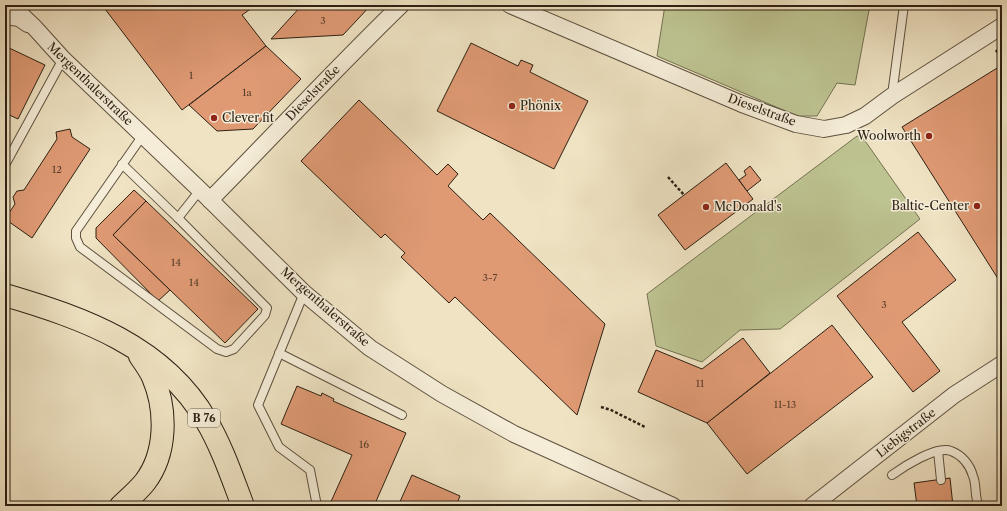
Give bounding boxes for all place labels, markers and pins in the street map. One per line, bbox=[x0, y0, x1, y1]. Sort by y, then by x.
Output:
place label: Phönix bbox=[520, 98, 561, 113]
marker: Phönix bbox=[507, 101, 517, 111]
place label: Clever fit bbox=[222, 110, 275, 125]
marker: Clever fit bbox=[209, 113, 219, 123]
place label: Woolworth bbox=[856, 128, 921, 143]
marker: Woolworth bbox=[924, 131, 934, 141]
place label: Baltic-Center bbox=[892, 198, 969, 213]
place label: McDonald's bbox=[714, 199, 782, 214]
marker: Baltic-Center bbox=[972, 201, 982, 211]
marker: McDonald's bbox=[701, 202, 711, 212]

